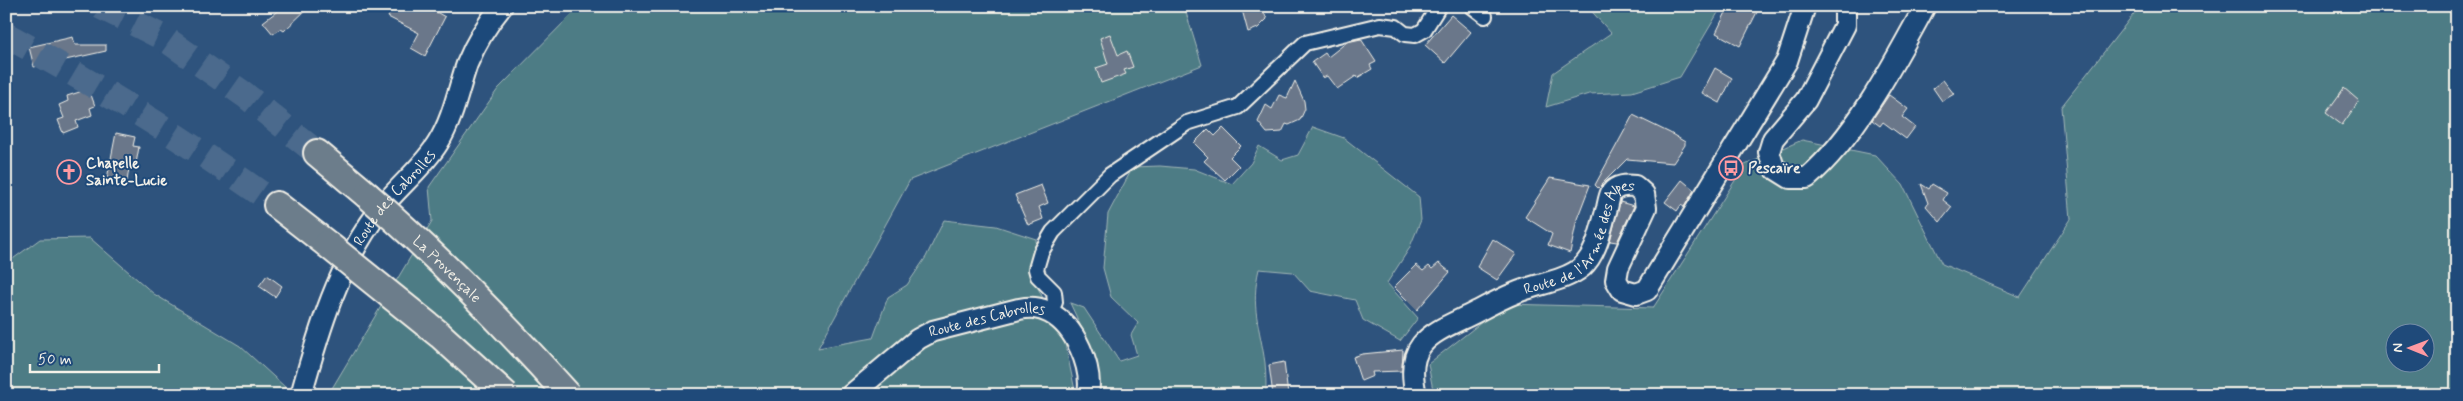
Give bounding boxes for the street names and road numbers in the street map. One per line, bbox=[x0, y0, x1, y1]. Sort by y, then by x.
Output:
street label: Route des Cabrolles bbox=[349, 146, 441, 250]
street label: Route de l'Armée des Alpes bbox=[1521, 176, 1636, 300]
street label: La Provençale bbox=[408, 231, 485, 308]
street label: Route des Cabrolles bbox=[927, 299, 1048, 343]

